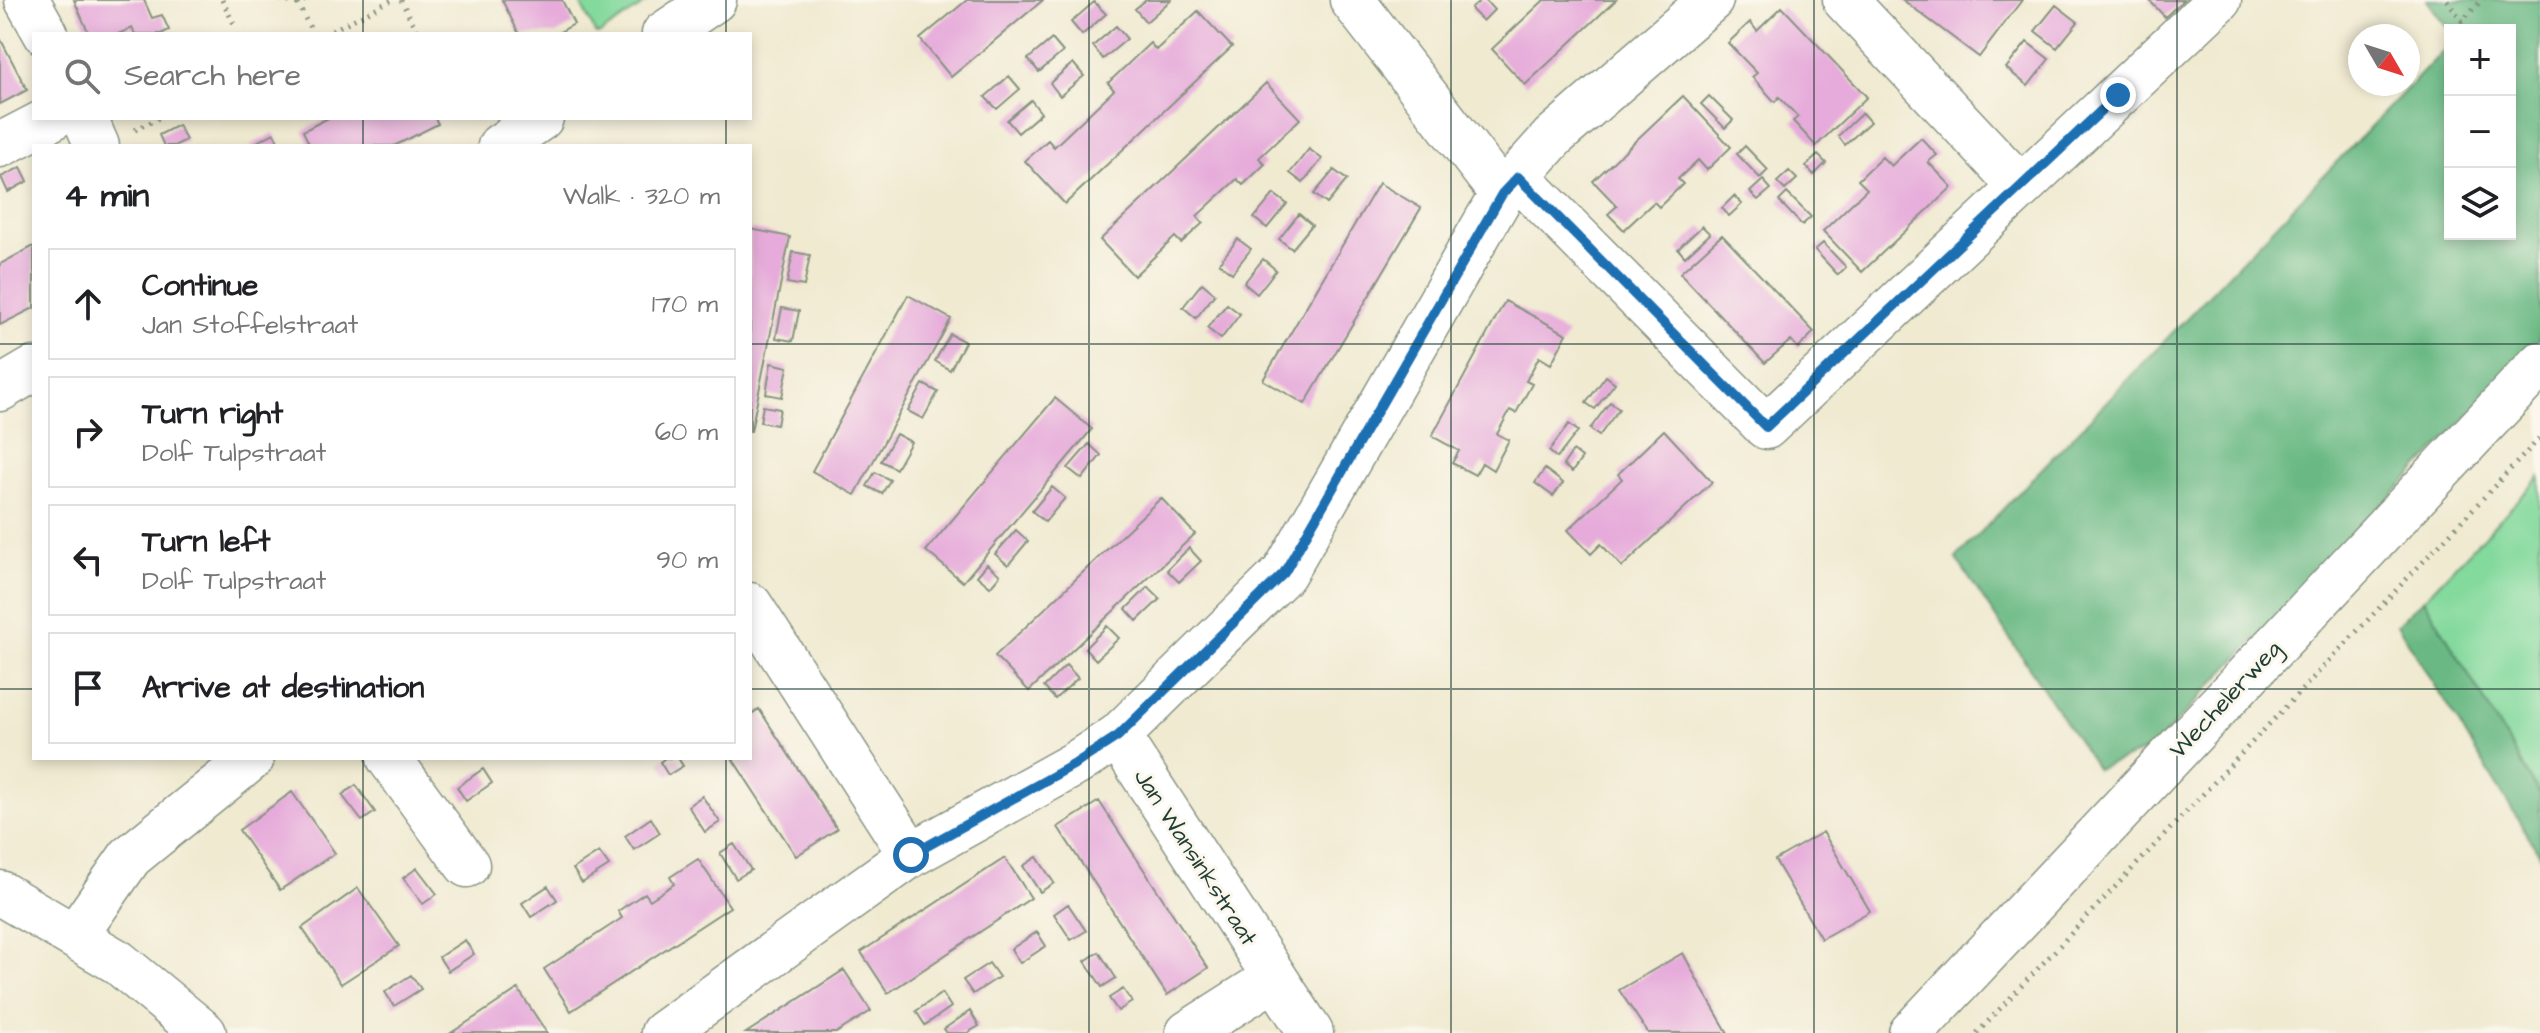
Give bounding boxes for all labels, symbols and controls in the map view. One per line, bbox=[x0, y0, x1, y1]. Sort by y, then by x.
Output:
north arrow bbox=[2348, 24, 2420, 96]
map controls bbox=[2444, 24, 2516, 240]
button: + bbox=[2444, 24, 2516, 96]
search box bbox=[32, 32, 752, 120]
icon: search bbox=[60, 54, 104, 98]
text: Search here bbox=[124, 55, 301, 97]
route end bbox=[2100, 77, 2136, 113]
button: − bbox=[2444, 96, 2516, 168]
button: layers bbox=[2444, 168, 2516, 240]
text: 4 min bbox=[64, 172, 149, 220]
text: Walk · 320 m bbox=[563, 178, 720, 214]
text: Continue bbox=[142, 265, 258, 307]
icon: ahead bbox=[66, 282, 110, 326]
text: 170 m bbox=[652, 286, 718, 322]
text: Jan Stoffelstraat bbox=[142, 307, 358, 343]
text: Turn right bbox=[142, 393, 283, 435]
icon: right bbox=[66, 410, 110, 454]
text: 60 m bbox=[655, 414, 718, 450]
text: Dolf Tulpstraat bbox=[142, 435, 326, 471]
text: Turn left bbox=[142, 521, 270, 563]
icon: left bbox=[66, 538, 110, 582]
text: 90 m bbox=[656, 542, 718, 578]
text: Dolf Tulpstraat bbox=[142, 563, 326, 599]
street label: Wechelerweg bbox=[2162, 633, 2290, 767]
icon: arrive bbox=[66, 666, 110, 710]
text: Arrive at destination bbox=[142, 667, 424, 709]
street label: Jan Wansinkstraat bbox=[1125, 762, 1265, 953]
route start bbox=[893, 837, 929, 873]

